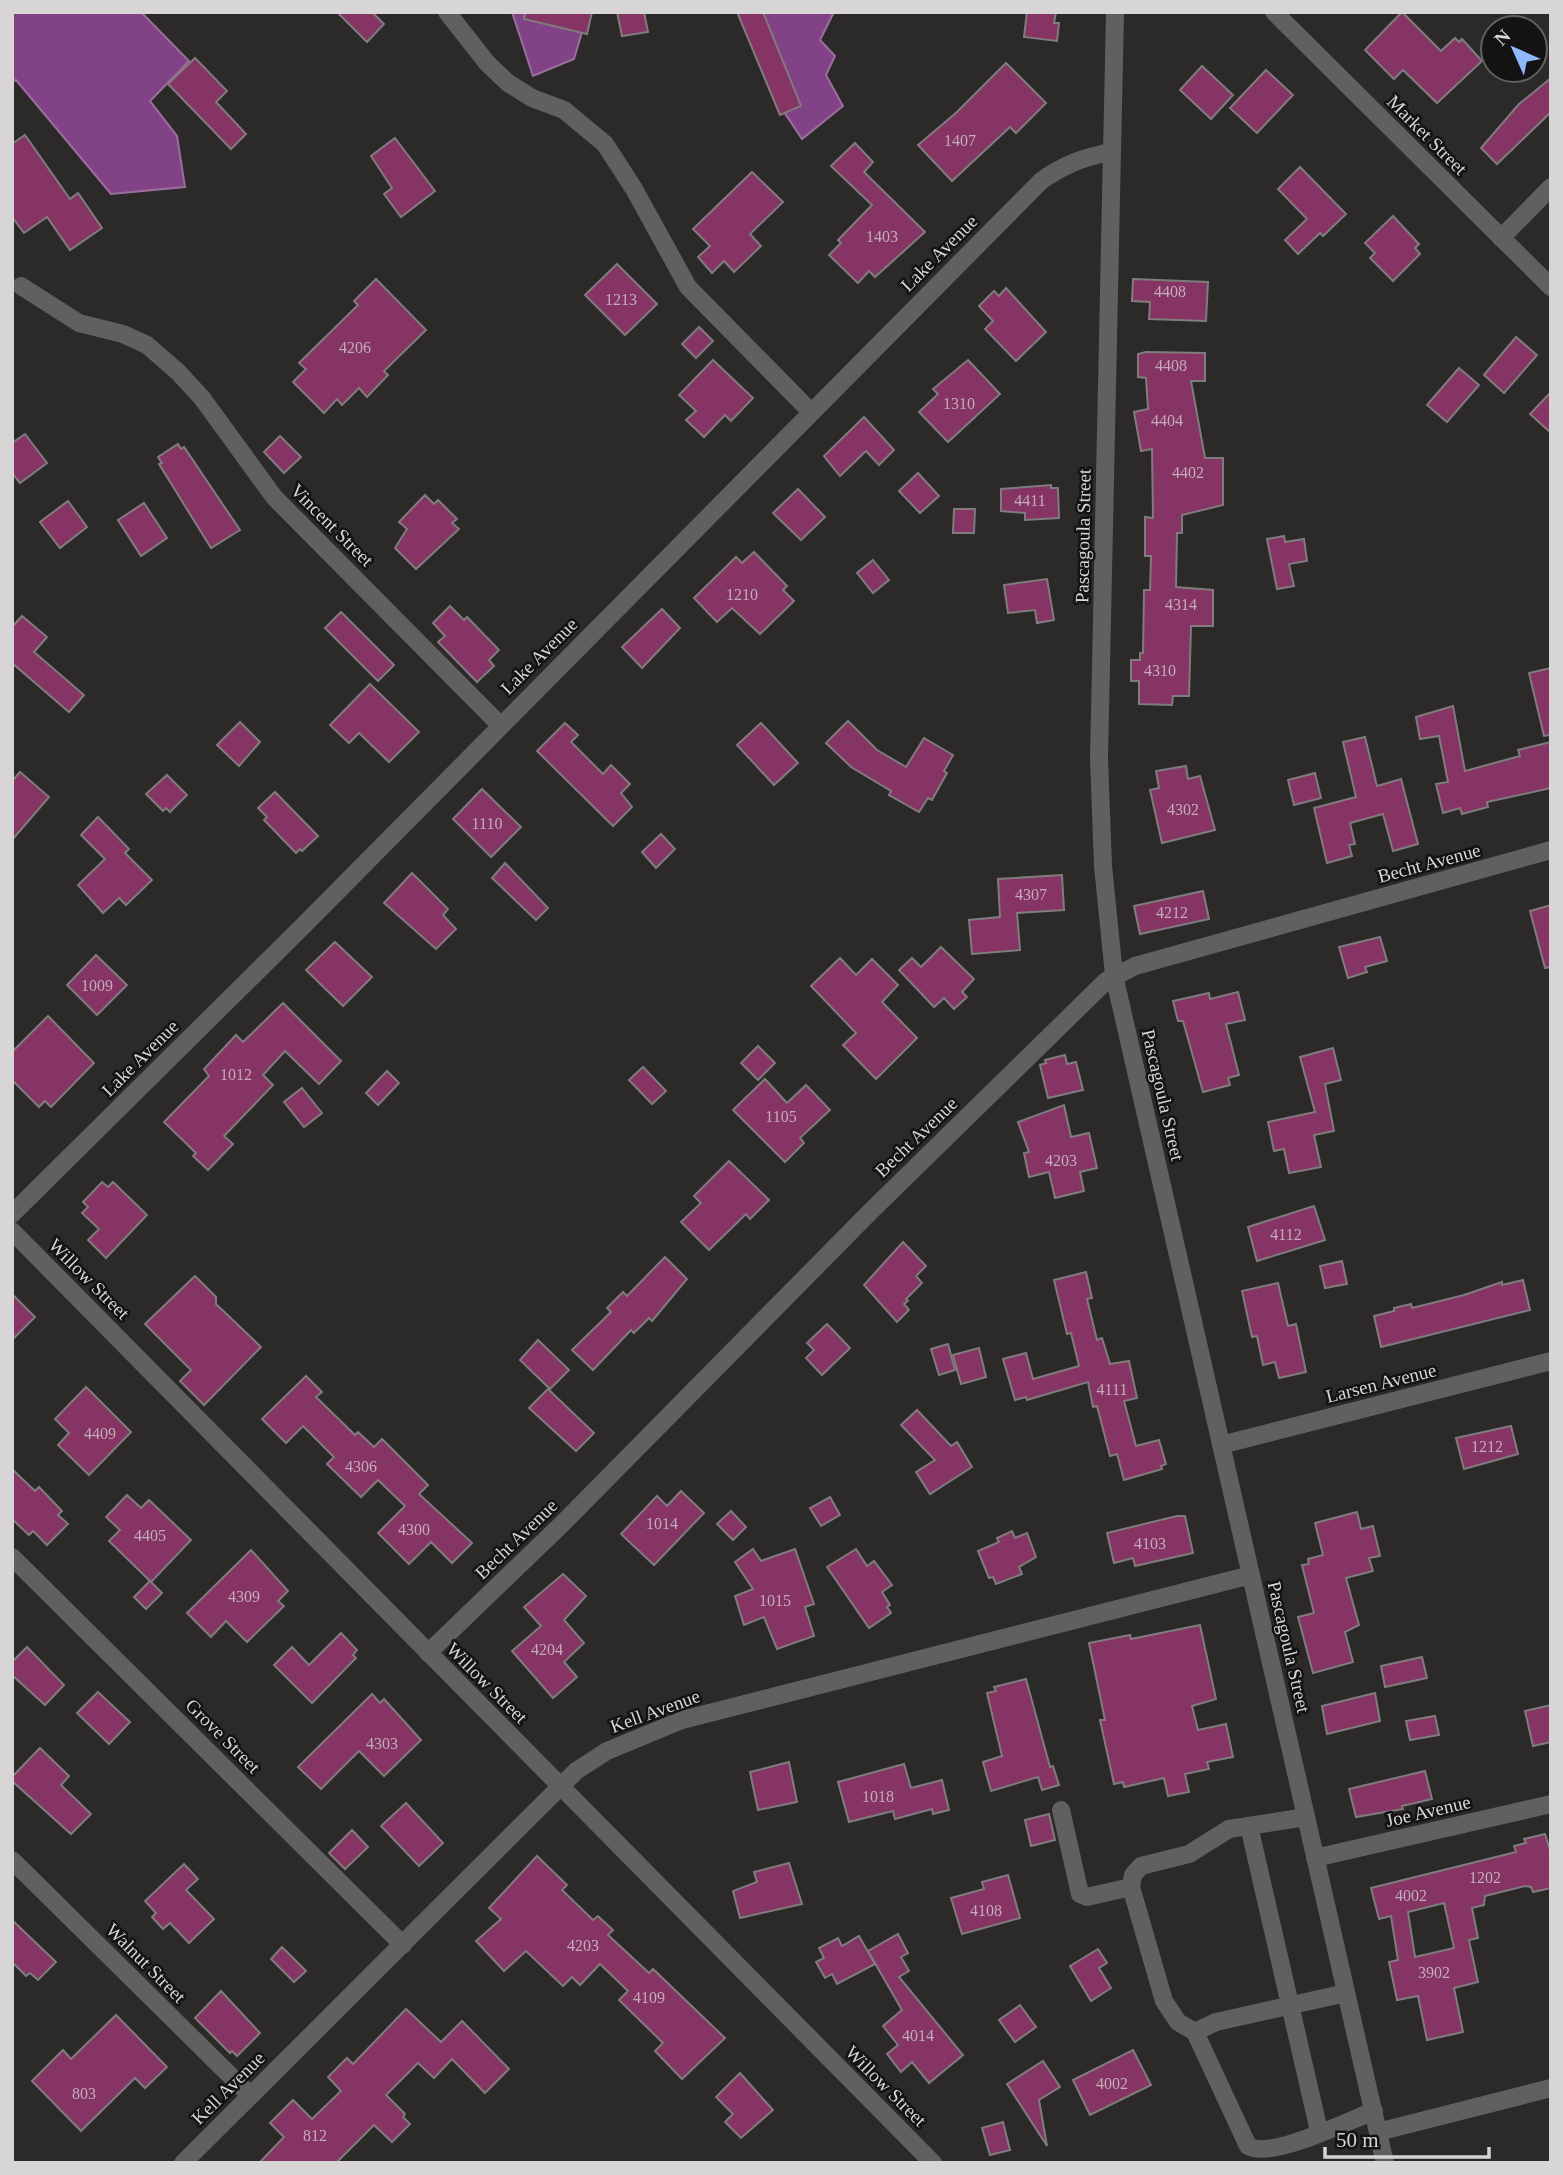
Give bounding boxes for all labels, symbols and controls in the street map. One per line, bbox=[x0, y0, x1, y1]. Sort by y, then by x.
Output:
north arrow bbox=[1479, 14, 1549, 84]
text: N bbox=[1490, 25, 1515, 50]
street label: Market Street bbox=[1383, 91, 1472, 180]
house number: 1407 bbox=[944, 132, 976, 149]
street label: Lake Avenue bbox=[896, 210, 982, 296]
house number: 1403 bbox=[866, 228, 898, 245]
house number: 4408 bbox=[1154, 283, 1186, 300]
house number: 1213 bbox=[605, 291, 637, 308]
house number: 4206 bbox=[339, 339, 371, 356]
house number: 4408 bbox=[1155, 357, 1187, 374]
house number: 1310 bbox=[943, 395, 975, 412]
house number: 4404 bbox=[1151, 412, 1183, 429]
house number: 4402 bbox=[1172, 464, 1204, 481]
street label: Pascagoula Street bbox=[1071, 468, 1095, 603]
street label: Vincent Street bbox=[286, 479, 378, 571]
house number: 4411 bbox=[1014, 492, 1046, 509]
house number: 1210 bbox=[726, 586, 758, 603]
house number: 4314 bbox=[1165, 596, 1197, 613]
street label: Lake Avenue bbox=[496, 613, 582, 699]
house number: 4310 bbox=[1144, 662, 1176, 679]
house number: 4302 bbox=[1167, 801, 1199, 818]
house number: 1110 bbox=[472, 815, 502, 832]
street label: Becht Avenue bbox=[1375, 839, 1483, 887]
house number: 4307 bbox=[1015, 886, 1047, 903]
house number: 4212 bbox=[1156, 904, 1188, 921]
house number: 1009 bbox=[81, 977, 113, 994]
street label: Lake Avenue bbox=[97, 1015, 183, 1101]
street label: Pascagoula Street bbox=[1138, 1027, 1189, 1164]
house number: 1012 bbox=[220, 1066, 252, 1083]
street label: Becht Avenue bbox=[871, 1093, 961, 1181]
house number: 1105 bbox=[765, 1108, 797, 1125]
house number: 4203 bbox=[1045, 1152, 1077, 1169]
house number: 4112 bbox=[1270, 1226, 1302, 1243]
street label: Willow Street bbox=[44, 1234, 134, 1324]
street label: Larsen Avenue bbox=[1324, 1359, 1438, 1407]
house number: 4111 bbox=[1097, 1381, 1127, 1398]
house number: 4409 bbox=[84, 1425, 116, 1442]
house number: 1212 bbox=[1471, 1438, 1503, 1455]
house number: 4306 bbox=[345, 1458, 377, 1475]
street label: Becht Avenue bbox=[471, 1495, 561, 1583]
house number: 1014 bbox=[646, 1515, 678, 1532]
house number: 4300 bbox=[398, 1521, 430, 1538]
house number: 4405 bbox=[134, 1527, 166, 1544]
house number: 4103 bbox=[1134, 1535, 1166, 1552]
street label: Pascagoula Street bbox=[1264, 1579, 1315, 1716]
house number: 4309 bbox=[228, 1588, 260, 1605]
house number: 1015 bbox=[759, 1592, 791, 1609]
street label: Willow Street bbox=[442, 1638, 532, 1728]
house number: 4204 bbox=[531, 1641, 563, 1658]
street label: Kell Avenue bbox=[607, 1685, 703, 1737]
street label: Grove Street bbox=[181, 1694, 265, 1778]
house number: 4303 bbox=[366, 1735, 398, 1752]
house number: 1018 bbox=[862, 1788, 894, 1805]
street label: Joe Avenue bbox=[1383, 1791, 1473, 1831]
house number: 1202 bbox=[1469, 1869, 1501, 1886]
house number: 4002 bbox=[1395, 1887, 1427, 1904]
house number: 4108 bbox=[970, 1902, 1002, 1919]
street label: Walnut Street bbox=[102, 1919, 191, 2008]
house number: 4203 bbox=[567, 1937, 599, 1954]
house number: 3902 bbox=[1418, 1964, 1450, 1981]
house number: 4109 bbox=[633, 1989, 665, 2006]
house number: 4014 bbox=[902, 2027, 934, 2044]
street label: Willow Street bbox=[841, 2041, 931, 2131]
street label: Kell Avenue bbox=[187, 2047, 269, 2129]
house number: 4002 bbox=[1096, 2075, 1128, 2092]
house number: 803 bbox=[72, 2085, 96, 2102]
scale bar bbox=[1325, 2116, 1490, 2160]
house number: 812 bbox=[303, 2127, 327, 2144]
text: 50 m bbox=[1336, 2128, 1379, 2152]

